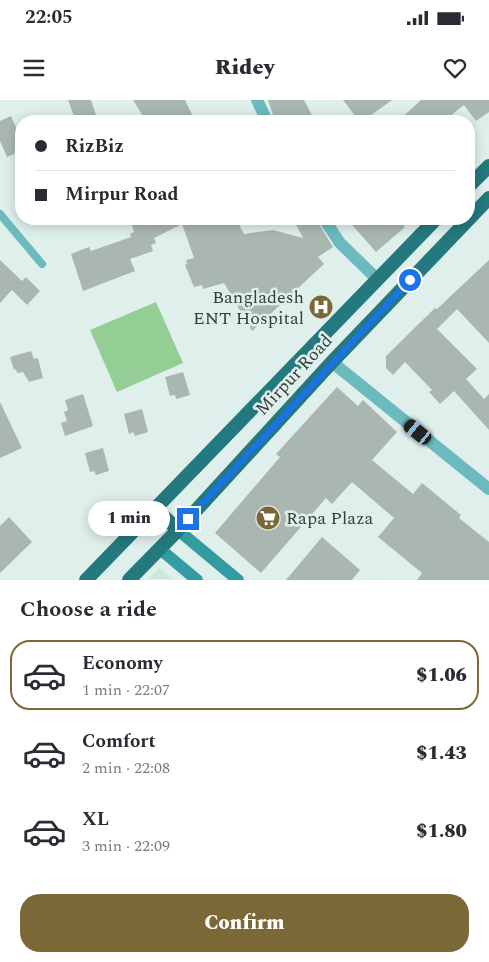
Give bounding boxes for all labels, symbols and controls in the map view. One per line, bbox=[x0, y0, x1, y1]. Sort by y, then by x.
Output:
text: 22:05 bbox=[25, 3, 73, 32]
text: Ridey bbox=[215, 51, 274, 84]
icon: menu bbox=[20, 54, 48, 82]
icon: heart bbox=[441, 54, 469, 82]
text: RizBiz bbox=[65, 132, 124, 161]
text: Mirpur Road bbox=[65, 180, 179, 209]
route start bbox=[399, 269, 421, 291]
place label: Bangladesh ENT Hospital bbox=[193, 284, 304, 332]
hospital icon: Bangladesh ENT Hospital bbox=[308, 294, 334, 320]
street label: Mirpur Road bbox=[249, 328, 339, 422]
car bbox=[401, 417, 434, 447]
callout: 1 min bbox=[88, 502, 170, 536]
supermarket icon: Rapa Plaza bbox=[255, 505, 281, 531]
place label: Rapa Plaza bbox=[286, 505, 374, 532]
text: 1 min bbox=[107, 506, 151, 530]
route end bbox=[177, 508, 199, 530]
text: Choose a ride bbox=[20, 593, 157, 626]
text: Economy bbox=[82, 649, 163, 678]
icon: car bbox=[22, 653, 67, 698]
text: $1.06 bbox=[416, 661, 467, 690]
text: 1 min · 22:07 bbox=[82, 678, 170, 702]
text: Comfort bbox=[82, 727, 156, 756]
icon: car bbox=[22, 731, 67, 776]
text: $1.43 bbox=[416, 739, 467, 768]
text: 2 min · 22:08 bbox=[82, 756, 170, 780]
text: XL bbox=[82, 805, 109, 834]
icon: car bbox=[22, 809, 67, 854]
text: $1.80 bbox=[416, 817, 467, 846]
text: 3 min · 22:09 bbox=[82, 834, 170, 858]
button: Confirm bbox=[20, 894, 469, 952]

